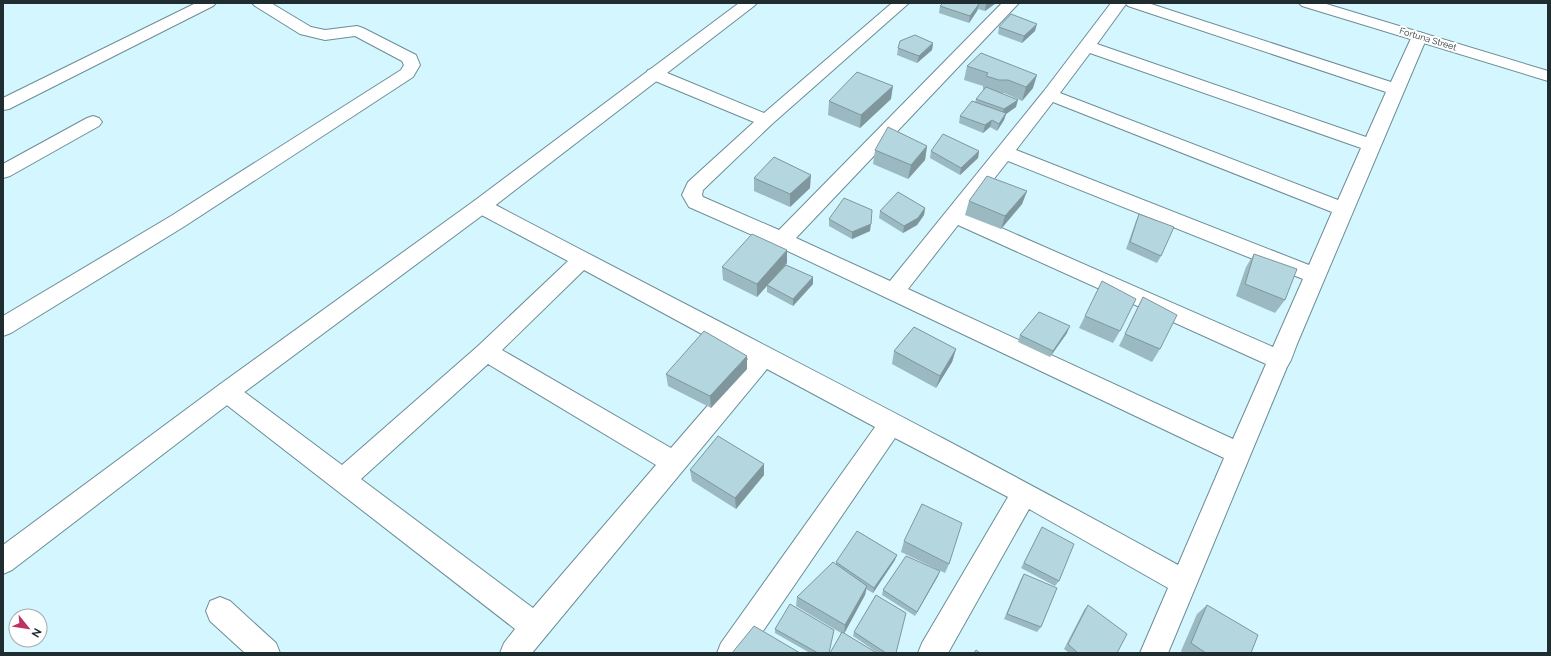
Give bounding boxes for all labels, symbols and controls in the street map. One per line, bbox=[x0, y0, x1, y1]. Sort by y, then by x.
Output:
street label: Fortuna Street bbox=[1398, 26, 1458, 52]
north arrow bbox=[8, 608, 48, 648]
text: N bbox=[28, 626, 44, 640]

